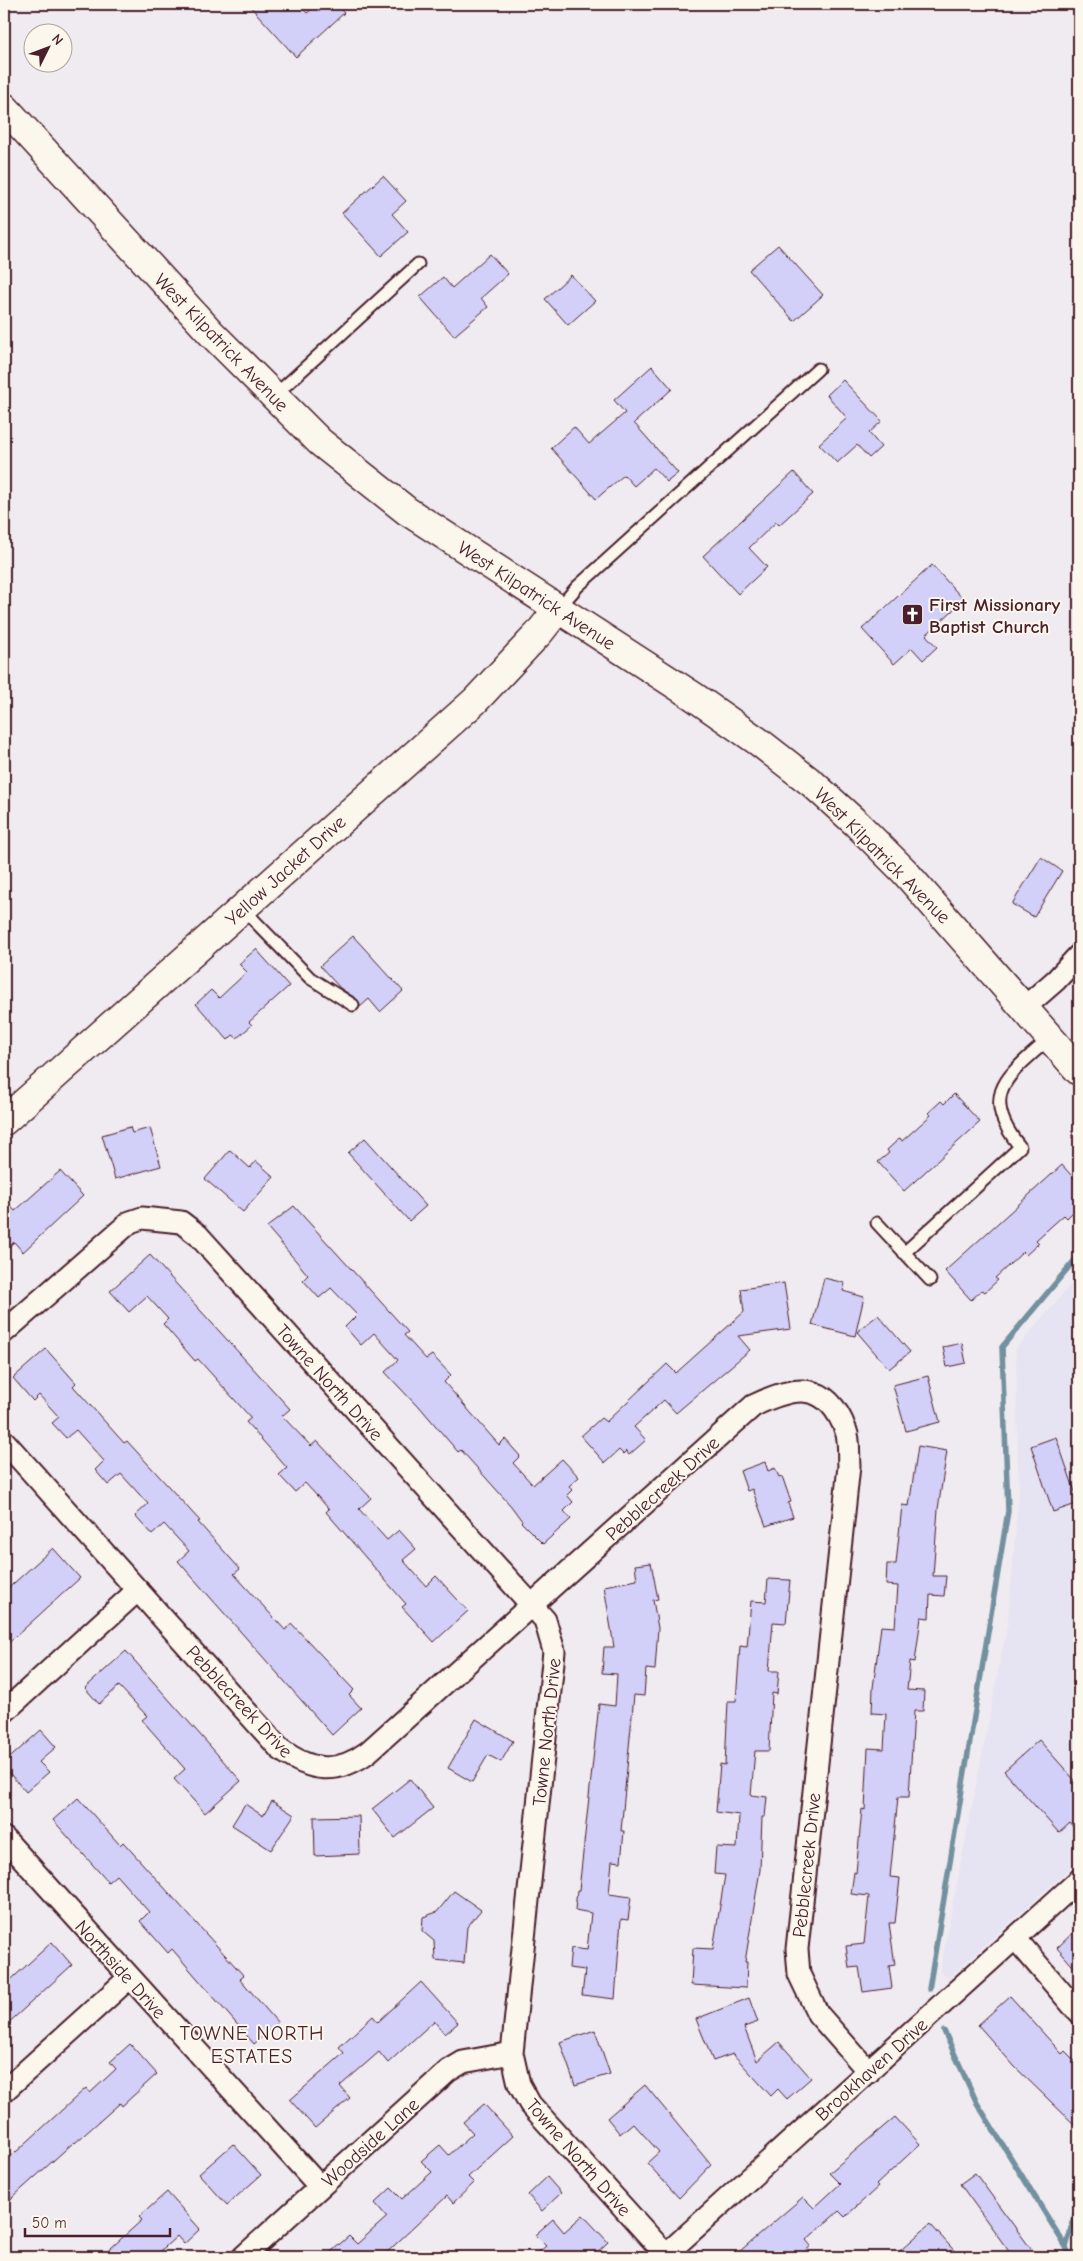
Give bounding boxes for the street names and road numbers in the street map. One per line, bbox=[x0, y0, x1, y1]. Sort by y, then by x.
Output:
street label: West Kilpatrick Avenue bbox=[150, 269, 293, 416]
street label: West Kilpatrick Avenue bbox=[454, 537, 619, 655]
street label: West Kilpatrick Avenue bbox=[810, 783, 955, 928]
street label: Yellow Jacket Drive bbox=[221, 811, 350, 931]
street label: Towne North Drive bbox=[271, 1320, 387, 1445]
street label: Pebblecreek Drive bbox=[601, 1432, 724, 1545]
street label: Pebblecreek Drive bbox=[182, 1641, 297, 1762]
street label: Towne North Drive bbox=[528, 1657, 566, 1807]
street label: Pebblecreek Drive bbox=[788, 1792, 826, 1938]
street label: Northside Drive bbox=[70, 1916, 170, 2023]
street label: Brookhaven Drive bbox=[811, 2014, 932, 2126]
street label: Woodside Lane bbox=[318, 2093, 424, 2192]
street label: Towne North Drive bbox=[521, 2094, 635, 2221]

